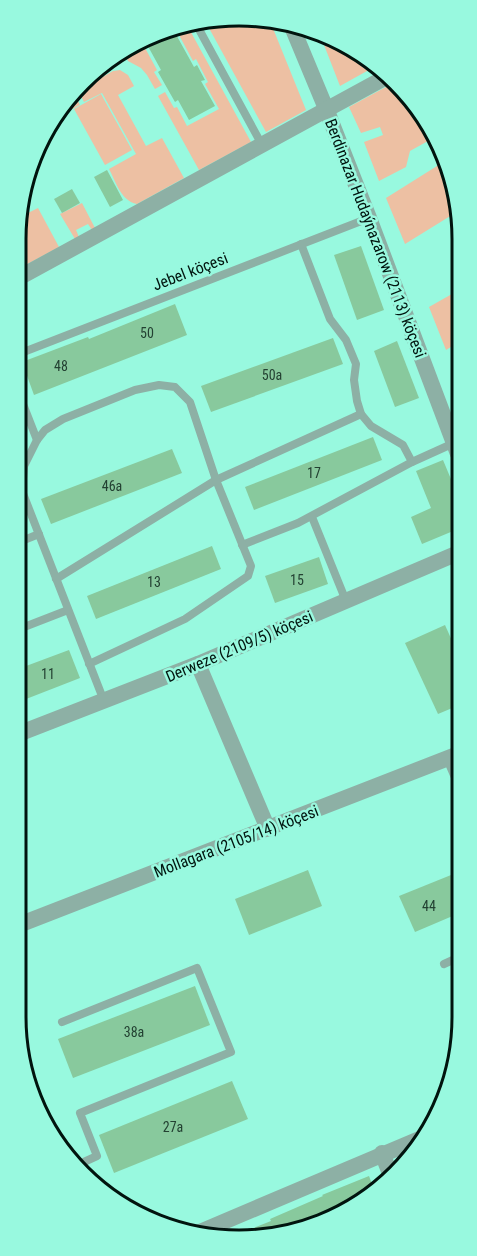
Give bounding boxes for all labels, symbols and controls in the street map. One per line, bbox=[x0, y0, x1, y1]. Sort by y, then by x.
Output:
street label: Berdinazar Hudaýnazarow (2113) köçesi bbox=[321, 116, 430, 360]
street label: Jebel köçesi bbox=[150, 248, 230, 295]
house number: 50 bbox=[140, 325, 154, 341]
house number: 48 bbox=[54, 358, 68, 374]
house number: 50a bbox=[262, 367, 282, 383]
house number: 17 bbox=[307, 465, 321, 481]
house number: 46a bbox=[102, 478, 122, 494]
house number: 15 bbox=[290, 572, 304, 588]
house number: 13 bbox=[147, 574, 161, 590]
street label: Derweze (2109/5) köçesi bbox=[163, 607, 316, 686]
house number: 11 bbox=[41, 666, 55, 682]
street label: Mollagara (2105/14) köçesi bbox=[151, 801, 321, 882]
house number: 44 bbox=[422, 898, 436, 914]
house number: 38a bbox=[124, 1024, 144, 1040]
house number: 27a bbox=[163, 1119, 183, 1135]

